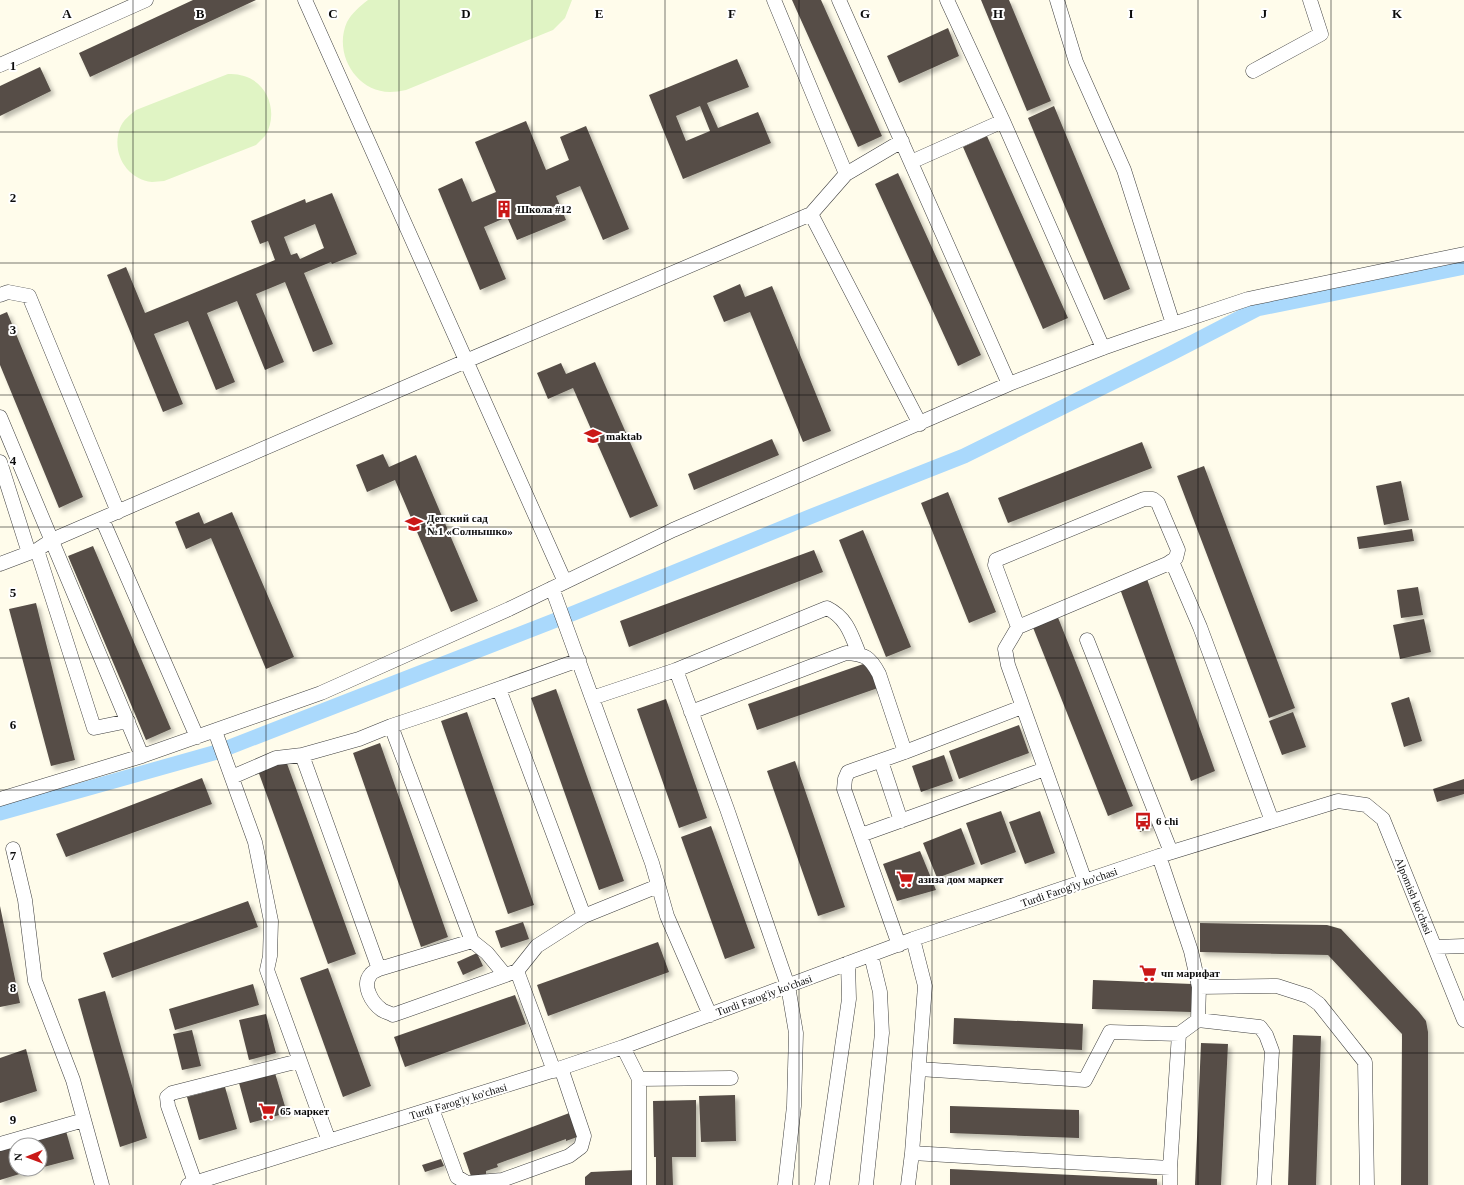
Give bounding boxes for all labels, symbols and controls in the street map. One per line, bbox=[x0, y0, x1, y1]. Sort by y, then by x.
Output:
text: A bbox=[62, 6, 72, 21]
text: B bbox=[196, 6, 205, 21]
text: C bbox=[328, 6, 338, 21]
text: D bbox=[461, 6, 471, 21]
text: E bbox=[595, 6, 603, 21]
text: F bbox=[728, 6, 736, 21]
text: G bbox=[860, 6, 870, 21]
text: H bbox=[993, 6, 1003, 21]
text: I bbox=[1128, 6, 1134, 21]
text: J bbox=[1261, 6, 1268, 21]
text: K bbox=[1392, 6, 1403, 21]
text: 1 bbox=[10, 58, 16, 73]
text: 2 bbox=[10, 190, 16, 205]
building icon: Школа #12 bbox=[494, 199, 514, 219]
place label: Школа #12 bbox=[517, 203, 572, 215]
text: 3 bbox=[10, 322, 17, 337]
school or university icon: maktab bbox=[583, 426, 603, 446]
place label: maktab bbox=[606, 430, 642, 442]
text: 4 bbox=[10, 453, 17, 468]
place label: Детский сад №1 «Солнышко» bbox=[427, 512, 513, 537]
school or university icon: Детский сад №1 «Солнышко» bbox=[404, 514, 424, 534]
text: 5 bbox=[10, 585, 17, 600]
text: 6 bbox=[10, 717, 17, 732]
bus stop icon: 6 chi bbox=[1133, 811, 1153, 831]
place label: 6 chi bbox=[1156, 815, 1178, 827]
text: 7 bbox=[10, 848, 17, 863]
street label: Alpomish ko'chasi bbox=[1393, 856, 1435, 936]
street label: Turdi Farog'iy ko'chasi bbox=[1019, 865, 1119, 909]
supermarket icon: азиза дом маркет bbox=[895, 869, 915, 889]
place label: азиза дом маркет bbox=[918, 873, 1004, 885]
supermarket icon: чп марифат bbox=[1138, 963, 1158, 983]
place label: чп марифат bbox=[1161, 967, 1220, 979]
street label: Turdi Farog'iy ko'chasi bbox=[714, 972, 814, 1018]
text: 8 bbox=[10, 980, 17, 995]
street label: Turdi Farog'iy ko'chasi bbox=[408, 1080, 508, 1122]
supermarket icon: 65 маркет bbox=[257, 1101, 277, 1121]
place label: 65 маркет bbox=[280, 1105, 330, 1117]
text: 9 bbox=[10, 1112, 17, 1127]
north arrow bbox=[8, 1137, 48, 1177]
text: N bbox=[12, 1153, 24, 1161]

